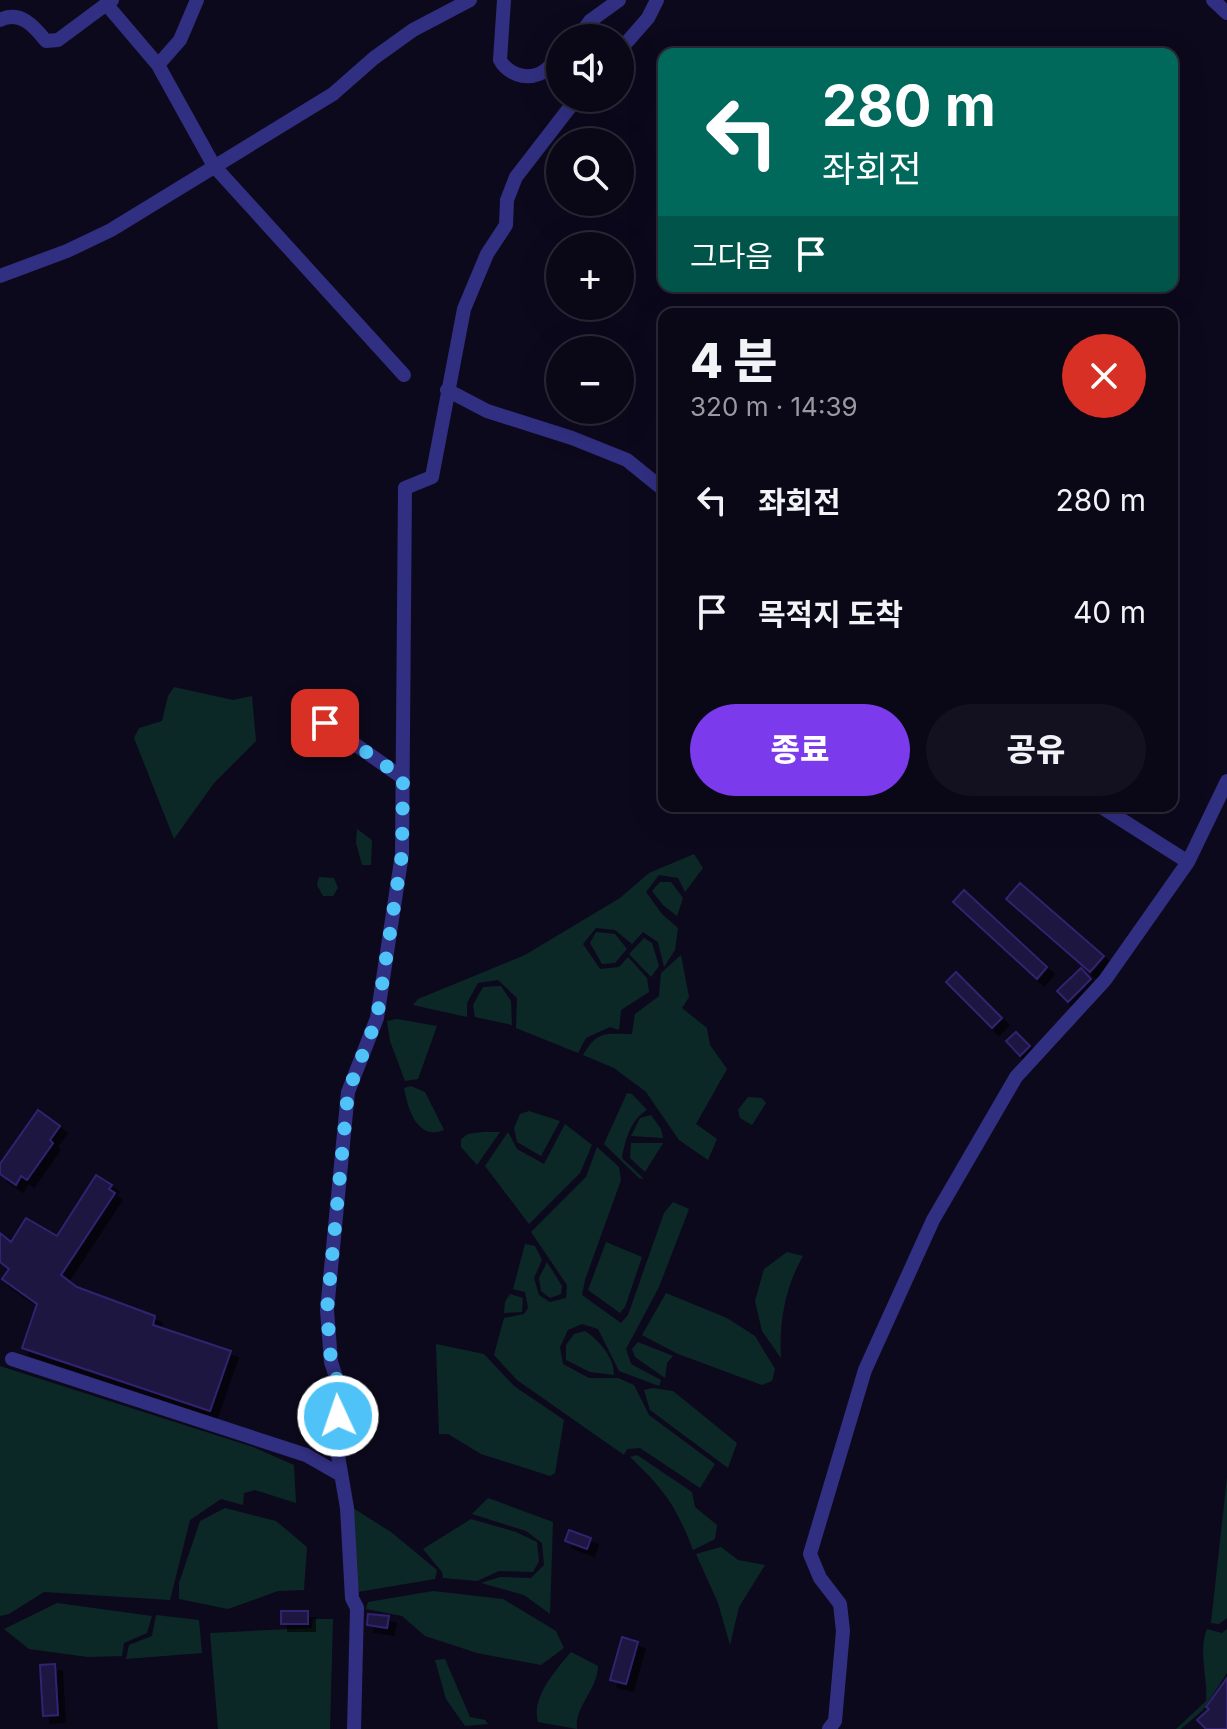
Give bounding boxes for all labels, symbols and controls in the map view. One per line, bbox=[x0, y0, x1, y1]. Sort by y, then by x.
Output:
map controls bbox=[546, 24, 634, 424]
button: sound bbox=[546, 24, 634, 112]
text: 280 m bbox=[822, 72, 996, 140]
icon: left bbox=[690, 80, 794, 184]
button: search bbox=[546, 128, 634, 216]
text: 좌회전 bbox=[822, 147, 921, 191]
button: + bbox=[546, 232, 634, 320]
icon: arrive bbox=[789, 232, 833, 276]
text: 그다음 bbox=[690, 238, 773, 274]
text: 4 분 bbox=[690, 331, 778, 390]
button: close bbox=[1062, 334, 1146, 418]
button: − bbox=[546, 336, 634, 424]
text: 320 m · 14:39 bbox=[690, 391, 858, 422]
icon: left bbox=[690, 478, 734, 522]
text: 280 m bbox=[1056, 482, 1146, 518]
text: 좌회전 bbox=[758, 484, 841, 520]
icon: arrive bbox=[690, 590, 734, 634]
text: 40 m bbox=[1073, 594, 1146, 630]
text: 목적지 도착 bbox=[758, 596, 903, 632]
pin bbox=[291, 689, 359, 757]
icon: arrive bbox=[303, 701, 347, 745]
button: 종료 bbox=[690, 704, 910, 796]
button: 공유 bbox=[926, 704, 1146, 796]
position arrow bbox=[296, 1374, 380, 1458]

